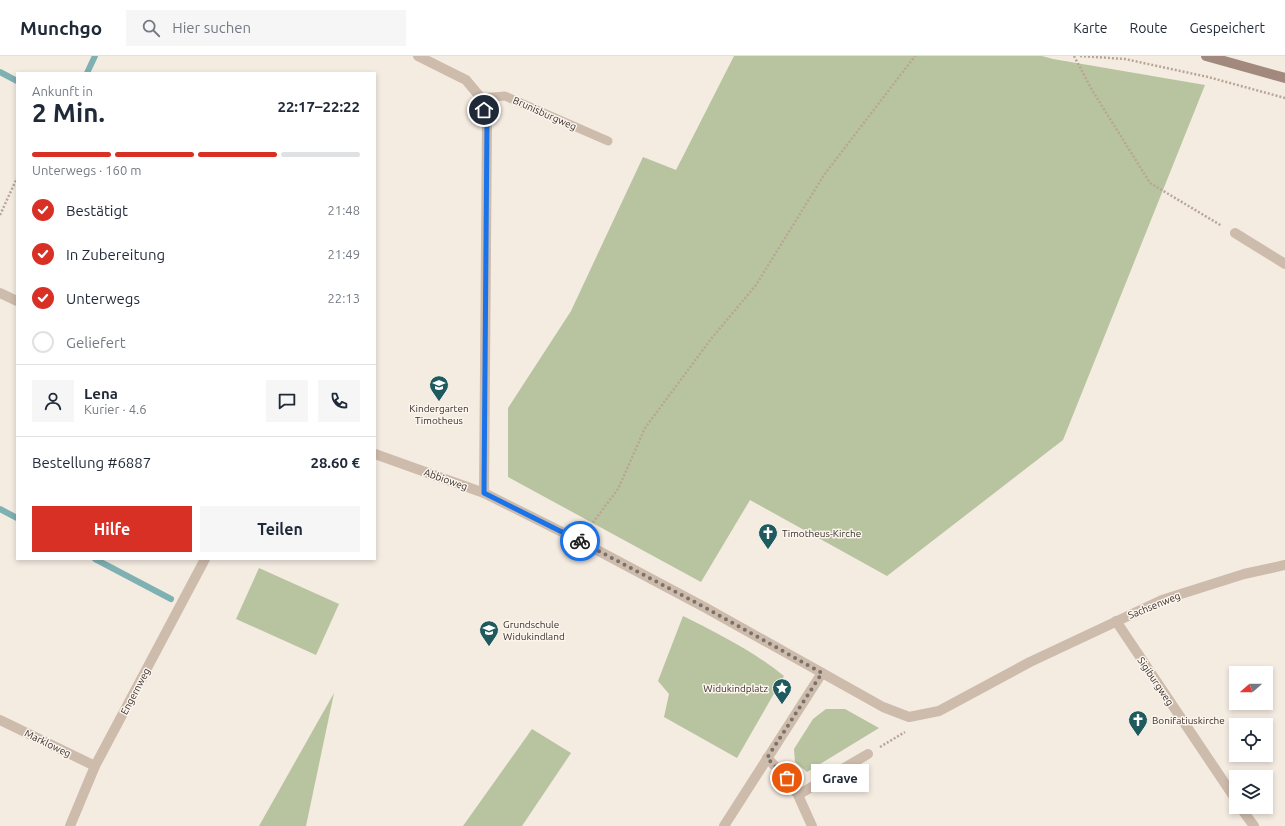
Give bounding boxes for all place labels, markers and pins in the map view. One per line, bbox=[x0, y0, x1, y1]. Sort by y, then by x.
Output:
pin bbox=[467, 93, 501, 127]
school or university icon: Kindergarten Timotheus bbox=[428, 374, 450, 402]
place label: Kindergarten Timotheus bbox=[409, 403, 469, 426]
church icon: Timotheus-Kirche bbox=[757, 522, 779, 550]
place label: Timotheus-Kirche bbox=[782, 528, 861, 539]
school or university icon: Grundschule Widukindland bbox=[478, 619, 500, 647]
place label: Grundschule Widukindland bbox=[503, 619, 565, 642]
place icon: Widukindplatz bbox=[771, 677, 793, 705]
place label: Widukindplatz bbox=[703, 683, 768, 694]
church icon: Bonifatiuskirche bbox=[1127, 709, 1149, 737]
place label: Bonifatiuskirche bbox=[1152, 715, 1225, 726]
pin bbox=[770, 761, 804, 795]
callout: Grave bbox=[811, 764, 869, 792]

